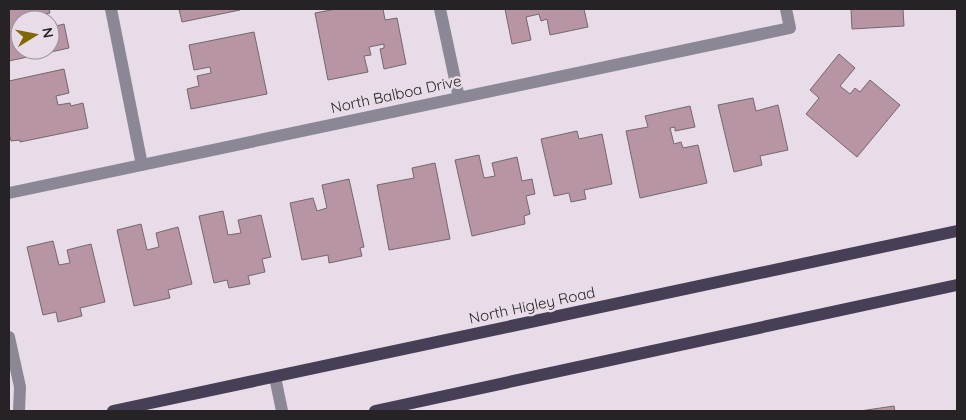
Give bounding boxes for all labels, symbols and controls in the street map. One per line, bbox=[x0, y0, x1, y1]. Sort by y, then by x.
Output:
north arrow bbox=[10, 10, 60, 60]
text: N bbox=[38, 26, 58, 39]
street label: North Balboa Drive bbox=[329, 71, 463, 117]
street label: North Higley Road bbox=[467, 282, 597, 328]

